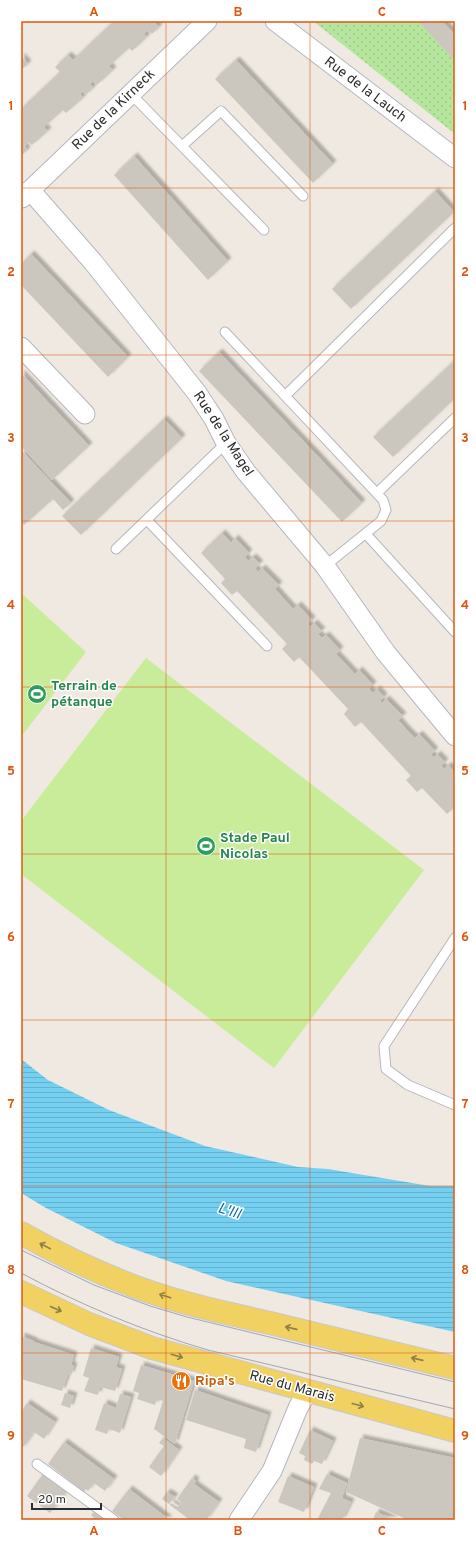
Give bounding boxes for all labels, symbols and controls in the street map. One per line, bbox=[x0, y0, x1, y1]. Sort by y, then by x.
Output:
text: A bbox=[89, 5, 99, 21]
text: B bbox=[234, 5, 243, 21]
text: C bbox=[378, 5, 386, 21]
street label: Rue de la Lauch bbox=[320, 54, 410, 126]
street label: Rue de la Kirneck bbox=[69, 66, 159, 154]
text: 1 bbox=[8, 99, 14, 115]
text: 1 bbox=[462, 99, 468, 115]
text: 2 bbox=[7, 265, 15, 281]
text: 2 bbox=[461, 265, 469, 281]
street label: Rue de la Magel bbox=[189, 388, 257, 480]
text: 3 bbox=[7, 431, 15, 447]
text: 3 bbox=[461, 431, 469, 447]
text: 4 bbox=[7, 598, 15, 614]
text: 4 bbox=[461, 598, 469, 614]
place label: Terrain de pétanque bbox=[51, 678, 117, 711]
sports icon: Terrain de pétanque bbox=[26, 683, 48, 705]
text: 5 bbox=[7, 764, 15, 780]
text: 5 bbox=[461, 764, 469, 780]
place label: Stade Paul Nicolas bbox=[220, 830, 290, 863]
sports icon: Stade Paul Nicolas bbox=[195, 835, 217, 857]
text: 6 bbox=[7, 930, 15, 946]
text: 6 bbox=[461, 930, 469, 946]
text: 7 bbox=[8, 1097, 15, 1113]
text: 7 bbox=[462, 1097, 469, 1113]
water label: L'Ill bbox=[215, 1199, 244, 1225]
one-way arrow bbox=[39, 1242, 51, 1249]
text: 8 bbox=[7, 1263, 15, 1279]
text: 8 bbox=[461, 1263, 469, 1279]
one-way arrow bbox=[159, 1292, 171, 1300]
one-way arrow bbox=[50, 1306, 62, 1313]
one-way arrow bbox=[284, 1324, 297, 1332]
one-way arrow bbox=[170, 1353, 183, 1360]
one-way arrow bbox=[411, 1354, 424, 1362]
street label: Rue du Marais bbox=[247, 1367, 337, 1407]
restaurant icon: Ripa's bbox=[170, 1370, 192, 1392]
place label: Ripa's bbox=[195, 1373, 235, 1390]
one-way arrow bbox=[352, 1402, 365, 1410]
text: 9 bbox=[7, 1429, 15, 1445]
text: 9 bbox=[461, 1429, 469, 1445]
scale bar bbox=[32, 1485, 101, 1511]
text: 20 m bbox=[38, 1492, 66, 1508]
text: A bbox=[89, 1524, 99, 1540]
text: B bbox=[234, 1524, 243, 1540]
text: C bbox=[378, 1524, 386, 1540]

